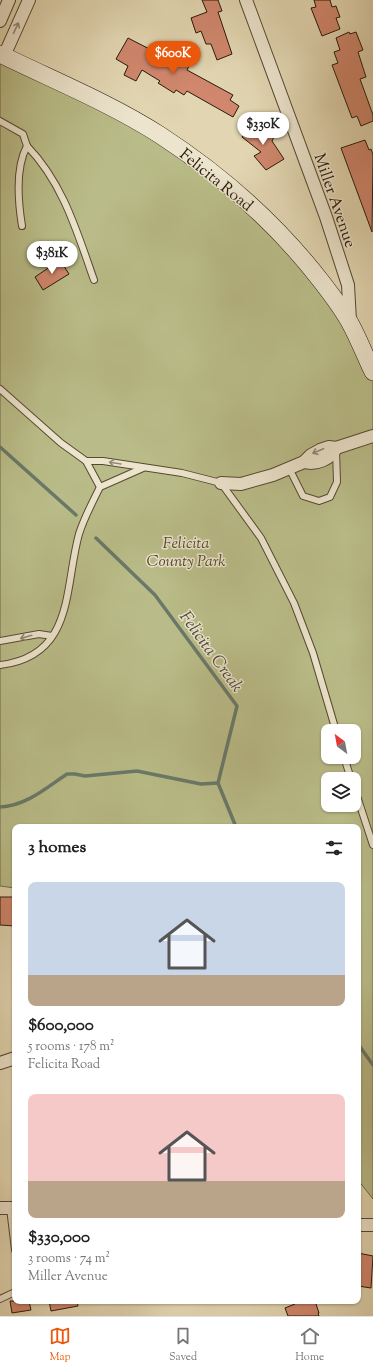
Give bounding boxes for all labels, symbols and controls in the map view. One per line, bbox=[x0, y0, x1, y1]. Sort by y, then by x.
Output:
one-way arrow bbox=[13, 22, 21, 34]
pin: $600K bbox=[145, 41, 201, 75]
text: $600K bbox=[155, 45, 191, 63]
pin: $330K bbox=[235, 112, 291, 146]
text: $330K bbox=[246, 116, 280, 134]
street label: Felicita Road bbox=[174, 144, 257, 218]
street label: Miller Avenue bbox=[307, 151, 361, 251]
pin: $381K bbox=[24, 241, 80, 275]
text: $381K bbox=[36, 245, 68, 263]
one-way arrow bbox=[313, 448, 325, 455]
one-way arrow bbox=[109, 459, 122, 467]
park label: Felicita County Park bbox=[147, 533, 225, 574]
water label: Felicita Creak bbox=[173, 607, 248, 698]
one-way arrow bbox=[20, 634, 33, 641]
north arrow bbox=[321, 724, 361, 764]
map controls bbox=[321, 724, 361, 812]
button: layers bbox=[321, 772, 361, 812]
text: 3 homes bbox=[28, 836, 86, 860]
icon: filters bbox=[323, 837, 345, 859]
icon: home bbox=[151, 908, 223, 980]
text: $600,000 bbox=[28, 1014, 94, 1038]
text: 5 rooms · 178 m² bbox=[28, 1038, 114, 1056]
text: Felicita Road bbox=[28, 1056, 100, 1074]
icon: home bbox=[151, 1120, 223, 1192]
text: $330,000 bbox=[28, 1226, 90, 1250]
text: 3 rooms · 74 m² bbox=[28, 1250, 110, 1268]
text: Miller Avenue bbox=[28, 1268, 108, 1286]
tab: Map bbox=[49, 1325, 71, 1365]
tab: Saved bbox=[169, 1325, 197, 1365]
tab: Home bbox=[295, 1325, 324, 1365]

